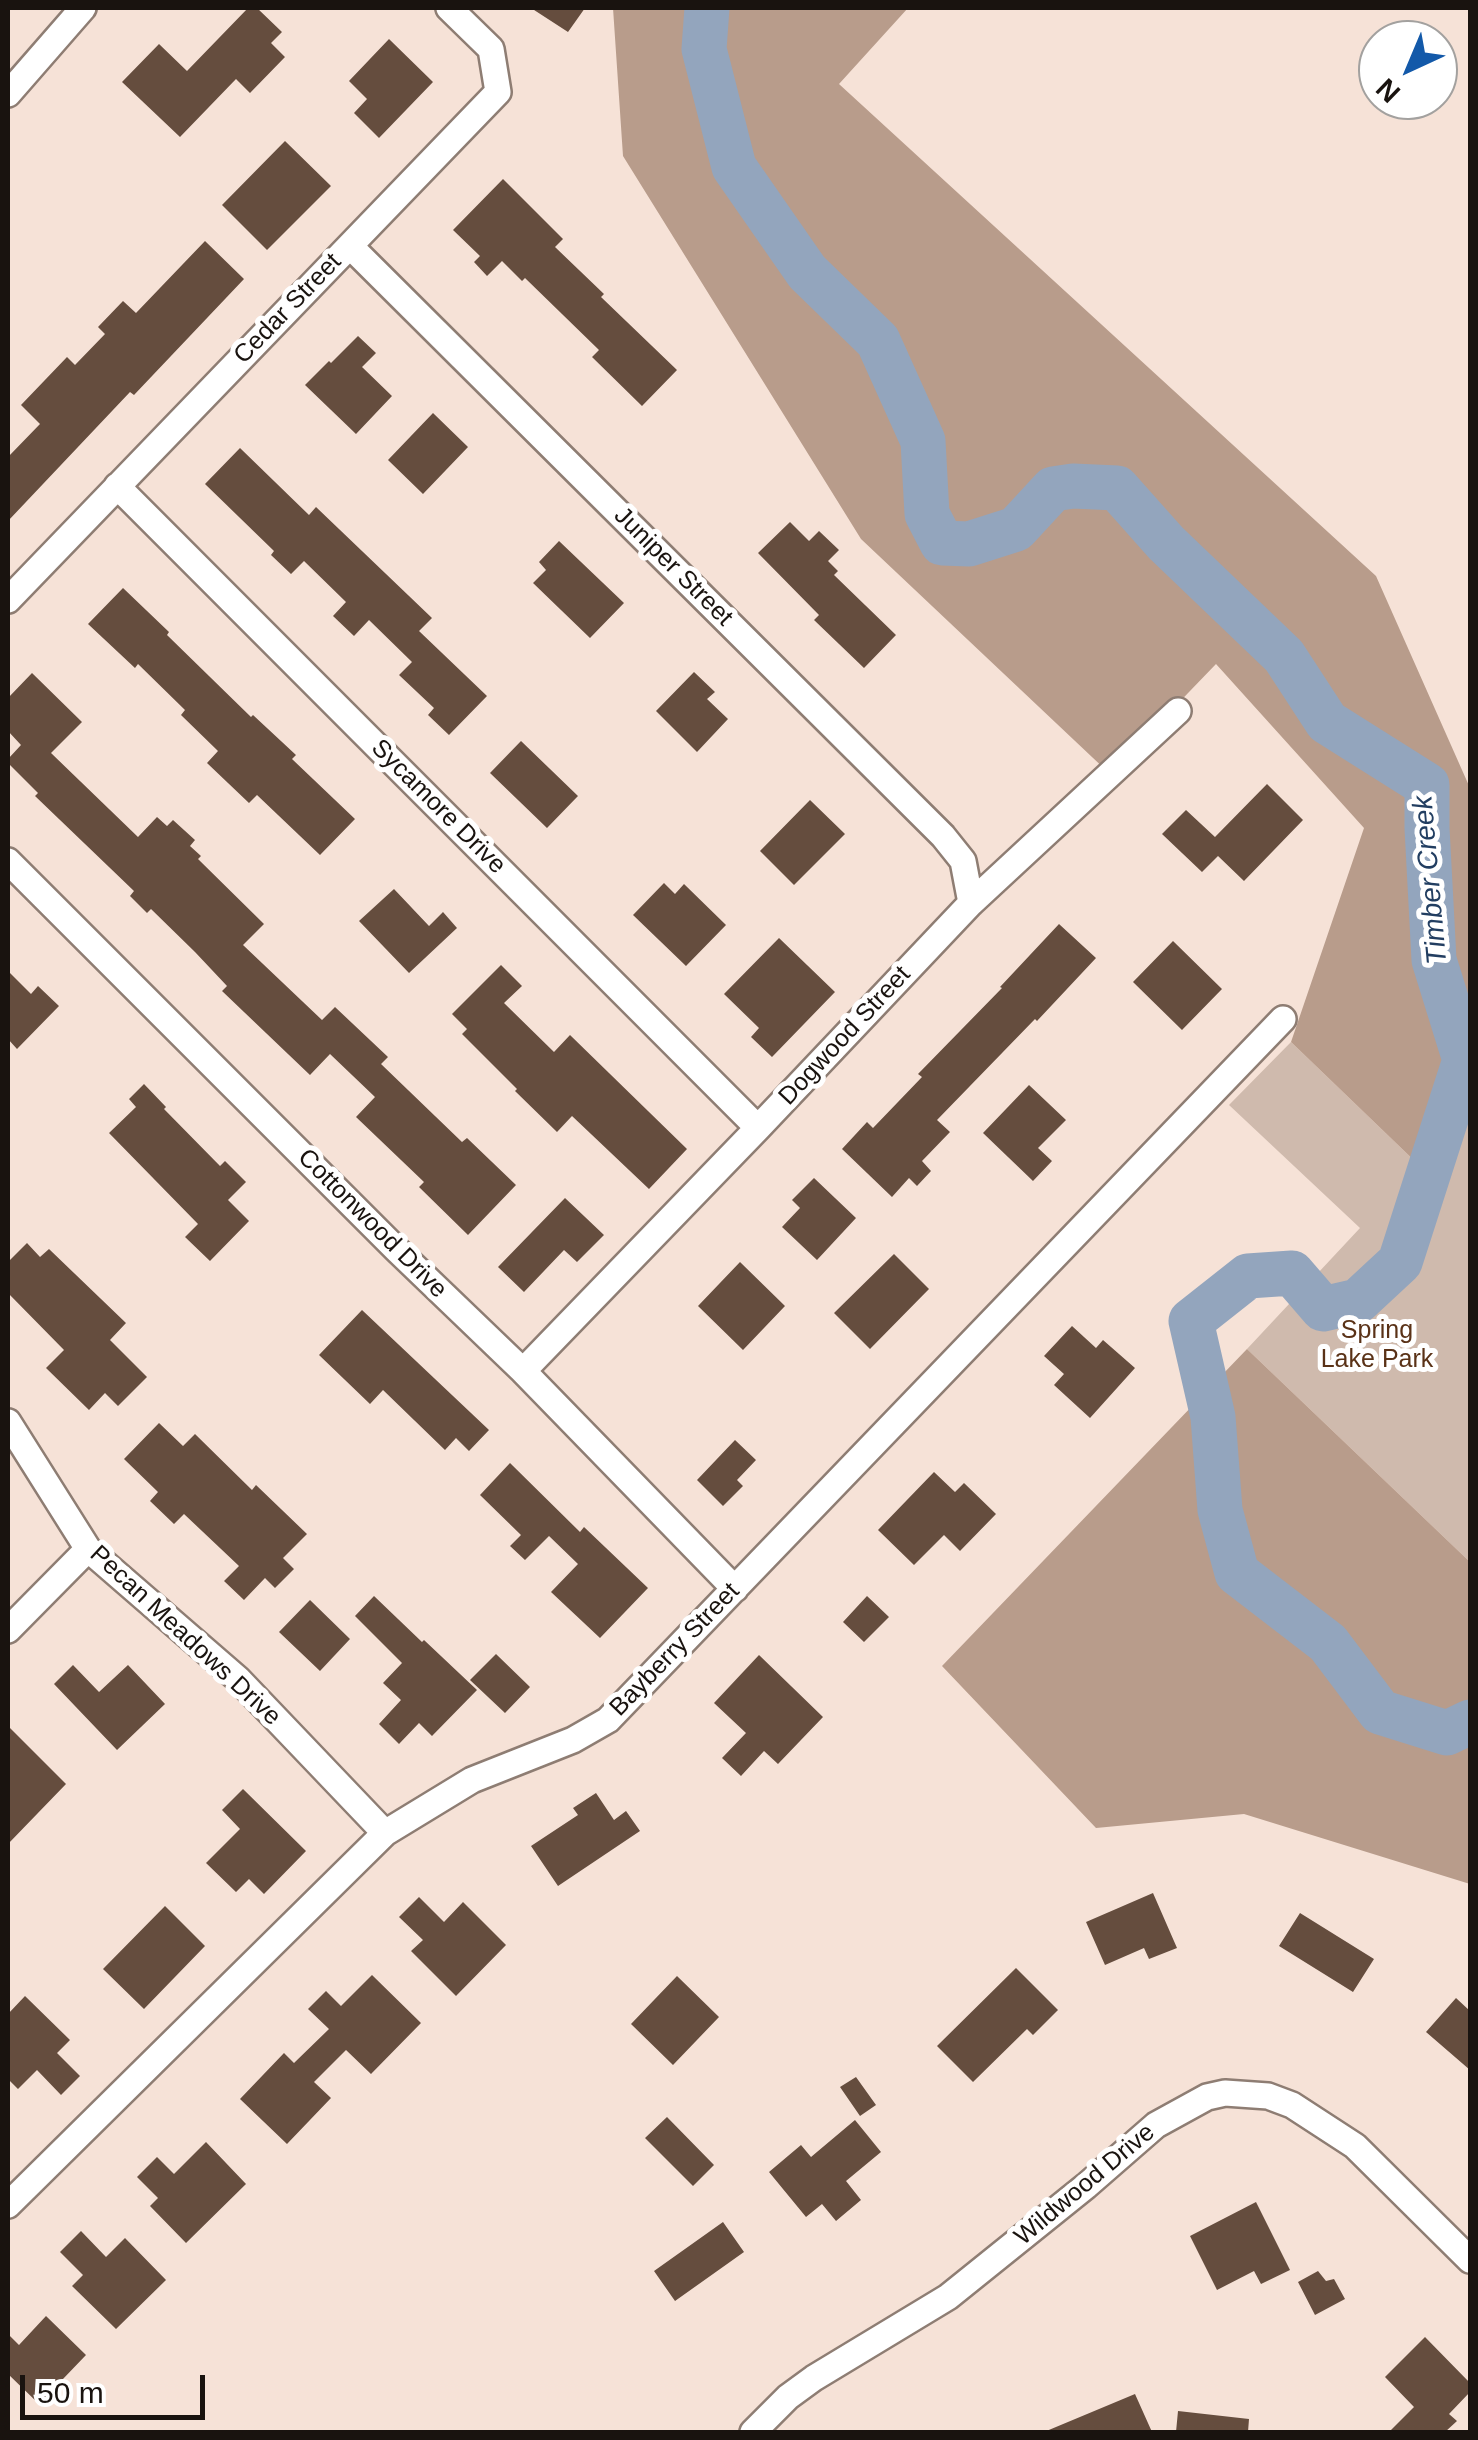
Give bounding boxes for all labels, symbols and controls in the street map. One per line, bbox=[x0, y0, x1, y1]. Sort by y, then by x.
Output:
north arrow bbox=[1358, 20, 1458, 120]
text: N bbox=[1370, 72, 1406, 109]
street label: Cedar Street bbox=[228, 248, 348, 370]
street label: Juniper Street bbox=[607, 501, 739, 633]
street label: Sycamore Drive bbox=[365, 734, 511, 880]
water label: Timber Creek bbox=[1407, 794, 1455, 966]
street label: Dogwood Street bbox=[773, 960, 917, 1112]
street label: Cottonwood Drive bbox=[291, 1143, 453, 1305]
park label: Spring Lake Park bbox=[1321, 1316, 1433, 1375]
street label: Pecan Meadows Drive bbox=[83, 1540, 287, 1732]
street label: Bayberry Street bbox=[604, 1577, 746, 1723]
street label: Wildwood Drive bbox=[1009, 2118, 1161, 2252]
scale bar bbox=[25, 2355, 210, 2417]
text: 50 m bbox=[37, 2376, 104, 2409]

